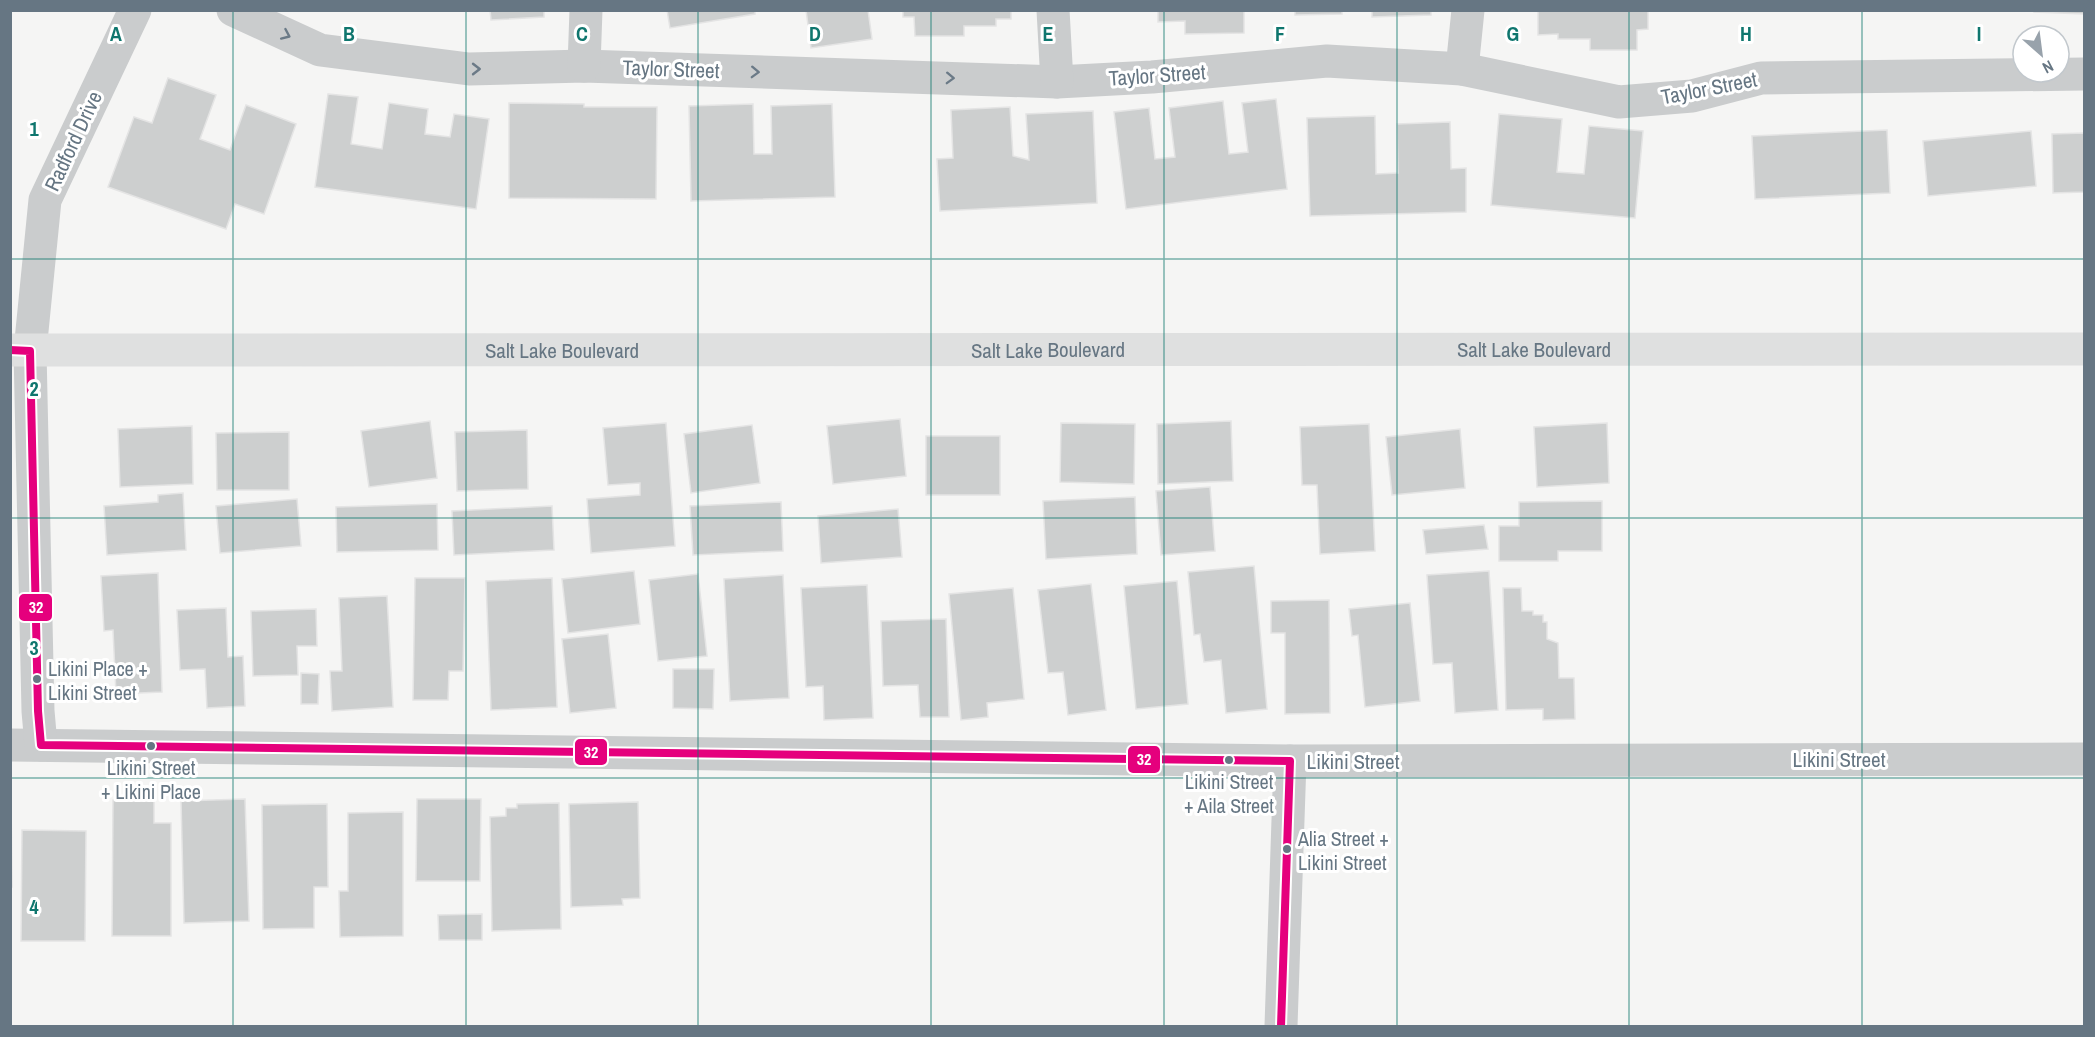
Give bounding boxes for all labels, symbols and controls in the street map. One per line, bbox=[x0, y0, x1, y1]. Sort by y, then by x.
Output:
text: A bbox=[110, 20, 122, 47]
text: B bbox=[343, 20, 355, 47]
text: C bbox=[576, 20, 588, 47]
text: D bbox=[809, 20, 821, 47]
text: E bbox=[1043, 20, 1054, 47]
text: F bbox=[1275, 20, 1285, 47]
text: G bbox=[1507, 20, 1519, 47]
text: H bbox=[1740, 20, 1752, 47]
text: I bbox=[1977, 20, 1981, 47]
north arrow bbox=[2011, 24, 2071, 84]
one-way arrow bbox=[280, 27, 291, 39]
street label: Taylor Street bbox=[622, 53, 720, 85]
text: N bbox=[2039, 55, 2057, 79]
street label: Taylor Street bbox=[1108, 57, 1207, 93]
one-way arrow bbox=[472, 63, 481, 75]
street label: Taylor Street bbox=[1659, 64, 1760, 111]
one-way arrow bbox=[751, 65, 760, 78]
one-way arrow bbox=[946, 72, 955, 85]
street label: Radford Drive bbox=[37, 86, 109, 196]
text: 1 bbox=[29, 115, 39, 142]
street label: Salt Lake Boulevard bbox=[485, 335, 639, 364]
street label: Salt Lake Boulevard bbox=[971, 335, 1125, 364]
street label: Salt Lake Boulevard bbox=[1457, 335, 1611, 364]
text: 2 bbox=[29, 375, 39, 402]
line badge: 32 bbox=[18, 593, 53, 622]
text: 32 bbox=[29, 596, 43, 618]
text: 3 bbox=[29, 634, 39, 661]
place label: Likini Place + Likini Street bbox=[48, 655, 148, 706]
marker: Likini Place + Likini Street bbox=[31, 673, 43, 685]
line badge: 32 bbox=[574, 738, 608, 766]
marker: Likini Street + Likini Place bbox=[145, 740, 157, 752]
text: 32 bbox=[584, 741, 598, 763]
line badge: 32 bbox=[1127, 745, 1161, 774]
street label: Likini Street bbox=[1793, 745, 1886, 774]
street label: Likini Street bbox=[1307, 747, 1400, 776]
text: 32 bbox=[1137, 748, 1151, 770]
place label: Likini Street + Likini Place bbox=[101, 754, 201, 805]
marker: Likini Street + Aila Street bbox=[1223, 754, 1235, 766]
place label: Likini Street + Aila Street bbox=[1184, 768, 1274, 819]
place label: Alia Street + Likini Street bbox=[1297, 825, 1389, 876]
marker: Alia Street + Likini Street bbox=[1281, 843, 1293, 855]
text: 4 bbox=[29, 893, 39, 920]

